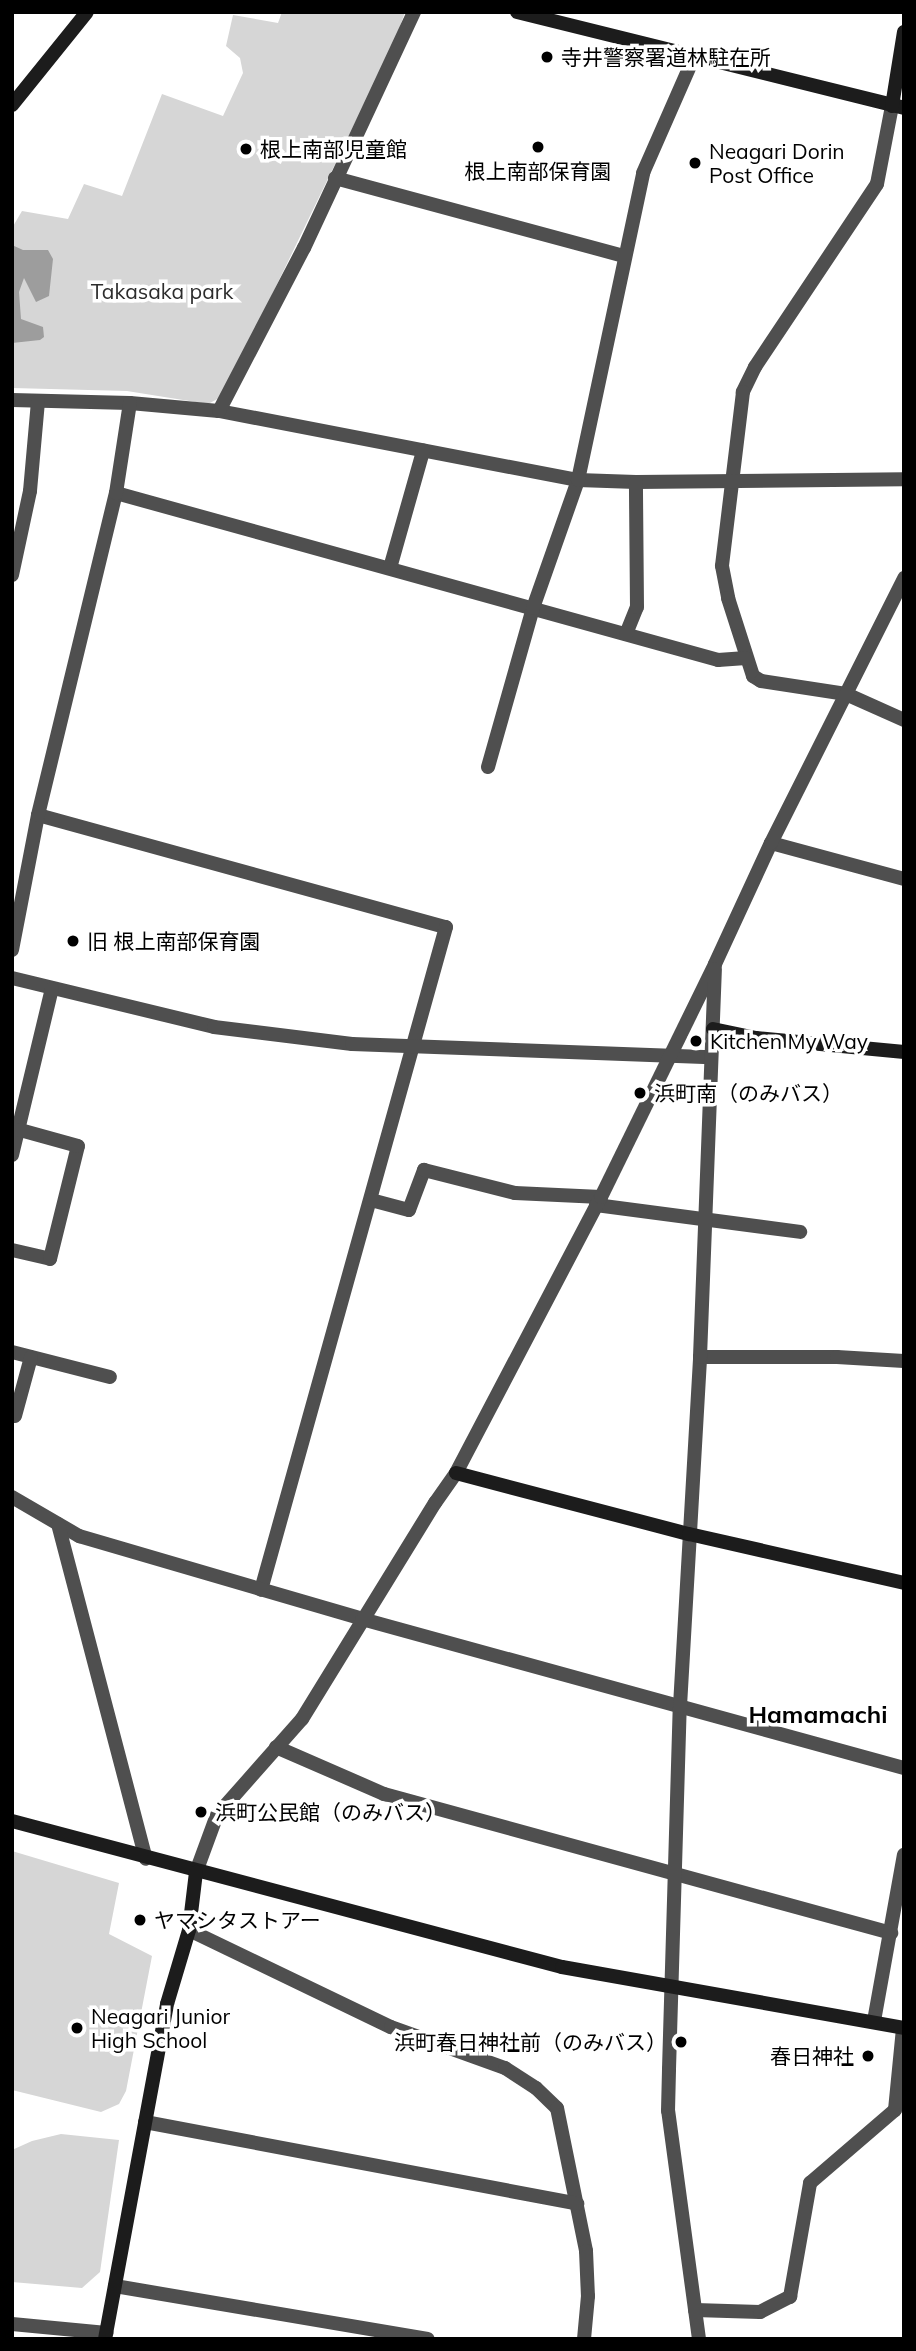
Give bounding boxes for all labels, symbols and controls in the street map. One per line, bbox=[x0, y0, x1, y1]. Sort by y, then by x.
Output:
place label: 寺井警察署道林駐在所 bbox=[561, 44, 771, 70]
marker: 寺井警察署道林駐在所 bbox=[539, 49, 555, 65]
place label: 根上南部児童館 bbox=[260, 136, 407, 162]
place label: Neagari Dorin Post Office bbox=[709, 138, 845, 188]
marker: 根上南部保育園 bbox=[530, 139, 546, 155]
marker: 根上南部児童館 bbox=[238, 141, 254, 157]
marker: Neagari Dorin Post Office bbox=[687, 155, 703, 171]
place label: 根上南部保育園 bbox=[465, 158, 611, 184]
park label: Takasaka park bbox=[91, 278, 233, 304]
place label: 旧 根上南部保育園 bbox=[87, 928, 260, 954]
marker: 旧 根上南部保育園 bbox=[65, 933, 81, 949]
place label: Kitchen My Way bbox=[710, 1028, 868, 1054]
marker: Kitchen My Way bbox=[688, 1033, 704, 1049]
place label: 浜町南（のみバス） bbox=[654, 1080, 843, 1106]
marker: 浜町南（のみバス） bbox=[632, 1085, 648, 1101]
district label: Hamamachi bbox=[748, 1701, 888, 1729]
place label: 浜町公民館（のみバス） bbox=[215, 1799, 446, 1825]
marker: 浜町公民館（のみバス） bbox=[193, 1804, 209, 1820]
place label: ヤマシタストアー bbox=[154, 1907, 321, 1933]
marker: ヤマシタストアー bbox=[132, 1912, 148, 1928]
place label: Neagari Junior High School bbox=[91, 2003, 230, 2053]
marker: Neagari Junior High School bbox=[69, 2020, 85, 2036]
place label: 浜町春日神社前（のみバス） bbox=[394, 2029, 667, 2055]
marker: 浜町春日神社前（のみバス） bbox=[673, 2034, 689, 2050]
place label: 春日神社 bbox=[770, 2043, 854, 2069]
marker: 春日神社 bbox=[860, 2048, 876, 2064]

